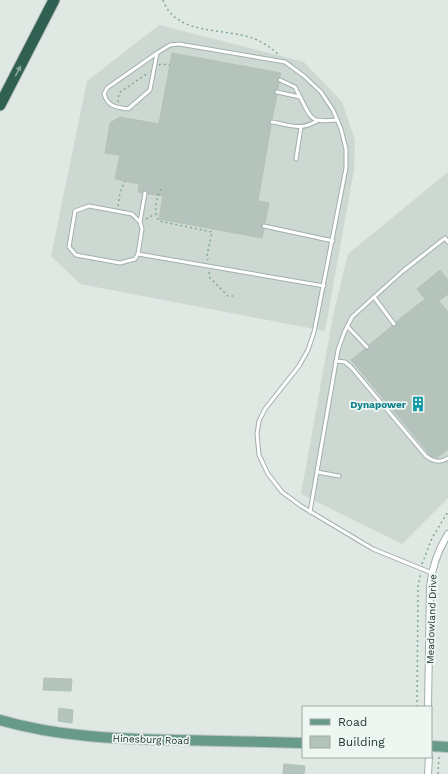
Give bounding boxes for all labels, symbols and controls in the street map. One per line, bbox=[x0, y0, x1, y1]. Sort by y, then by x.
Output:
one-way arrow bbox=[15, 65, 22, 77]
building icon: Dynapower bbox=[409, 395, 427, 413]
place label: Dynapower bbox=[350, 399, 407, 410]
street label: Meadowland Drive bbox=[424, 574, 439, 664]
legend bbox=[302, 706, 432, 758]
text: Road bbox=[338, 715, 367, 729]
street label: Hinesburg Road bbox=[112, 733, 189, 746]
text: Building bbox=[338, 735, 385, 749]

